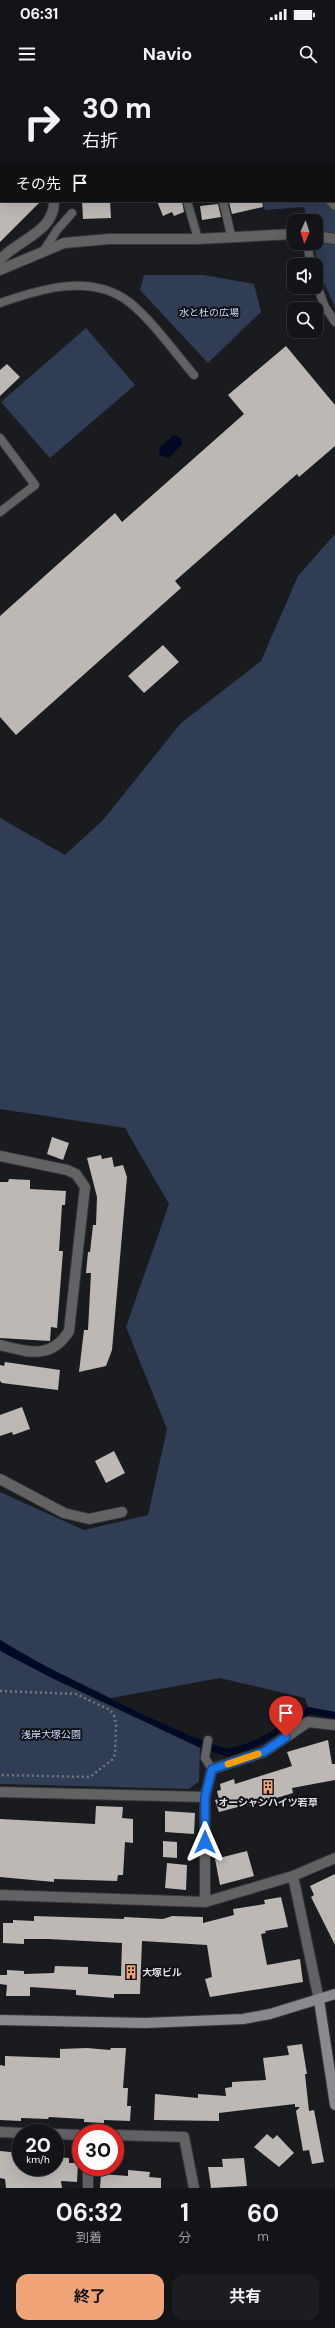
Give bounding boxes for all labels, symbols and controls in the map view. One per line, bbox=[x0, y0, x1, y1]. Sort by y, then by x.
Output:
text: 06:31 bbox=[20, 4, 58, 24]
text: Navio bbox=[143, 42, 192, 66]
icon: menu bbox=[16, 43, 38, 65]
icon: search bbox=[297, 43, 319, 65]
text: 30 m bbox=[82, 90, 152, 127]
icon: right bbox=[16, 96, 68, 148]
text: 右折 bbox=[82, 129, 118, 153]
icon: arrive bbox=[69, 172, 91, 194]
text: その先 bbox=[16, 174, 61, 194]
north arrow bbox=[287, 214, 323, 250]
map controls bbox=[287, 214, 323, 338]
button: sound bbox=[287, 258, 323, 294]
button: search bbox=[287, 302, 323, 338]
park label: 水と杜の広場 bbox=[179, 306, 239, 319]
pin bbox=[269, 1696, 303, 1737]
icon: arrive bbox=[275, 1702, 297, 1724]
park label: 浅岸大塚公園 bbox=[21, 1728, 81, 1741]
building icon: オーシャンハイツ若草 bbox=[260, 1779, 276, 1795]
place label: オーシャンハイツ若草 bbox=[218, 1796, 318, 1809]
position arrow bbox=[184, 1821, 226, 1863]
building icon: 大塚ビル bbox=[123, 1964, 139, 1980]
place label: 大塚ビル bbox=[142, 1966, 182, 1979]
speed limit sign: 30 bbox=[72, 2124, 124, 2176]
text: 20 bbox=[25, 2132, 51, 2158]
text: km/h bbox=[26, 2153, 50, 2166]
text: 06:32 bbox=[56, 2197, 122, 2228]
text: 1 bbox=[180, 2197, 189, 2228]
text: 60 bbox=[247, 2198, 279, 2229]
text: m bbox=[257, 2228, 269, 2245]
text: 到着 bbox=[76, 2229, 102, 2246]
text: 分 bbox=[178, 2229, 191, 2246]
button: 終了 bbox=[16, 2274, 164, 2320]
button: 共有 bbox=[172, 2274, 319, 2320]

